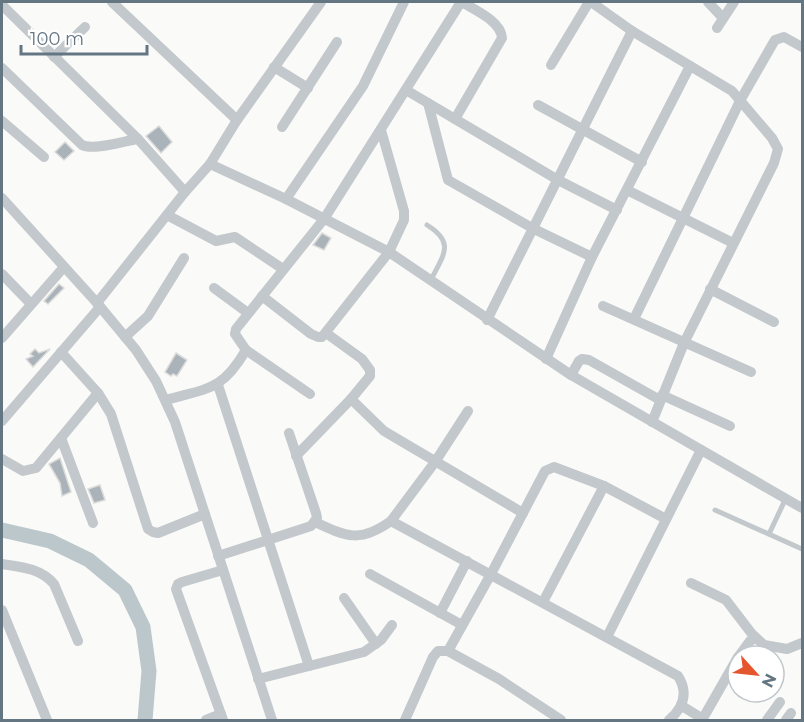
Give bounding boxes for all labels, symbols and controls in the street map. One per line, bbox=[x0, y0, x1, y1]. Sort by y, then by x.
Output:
scale bar bbox=[21, 18, 147, 56]
text: 100 m bbox=[30, 28, 84, 50]
north arrow bbox=[726, 644, 786, 704]
text: N bbox=[758, 671, 780, 691]

